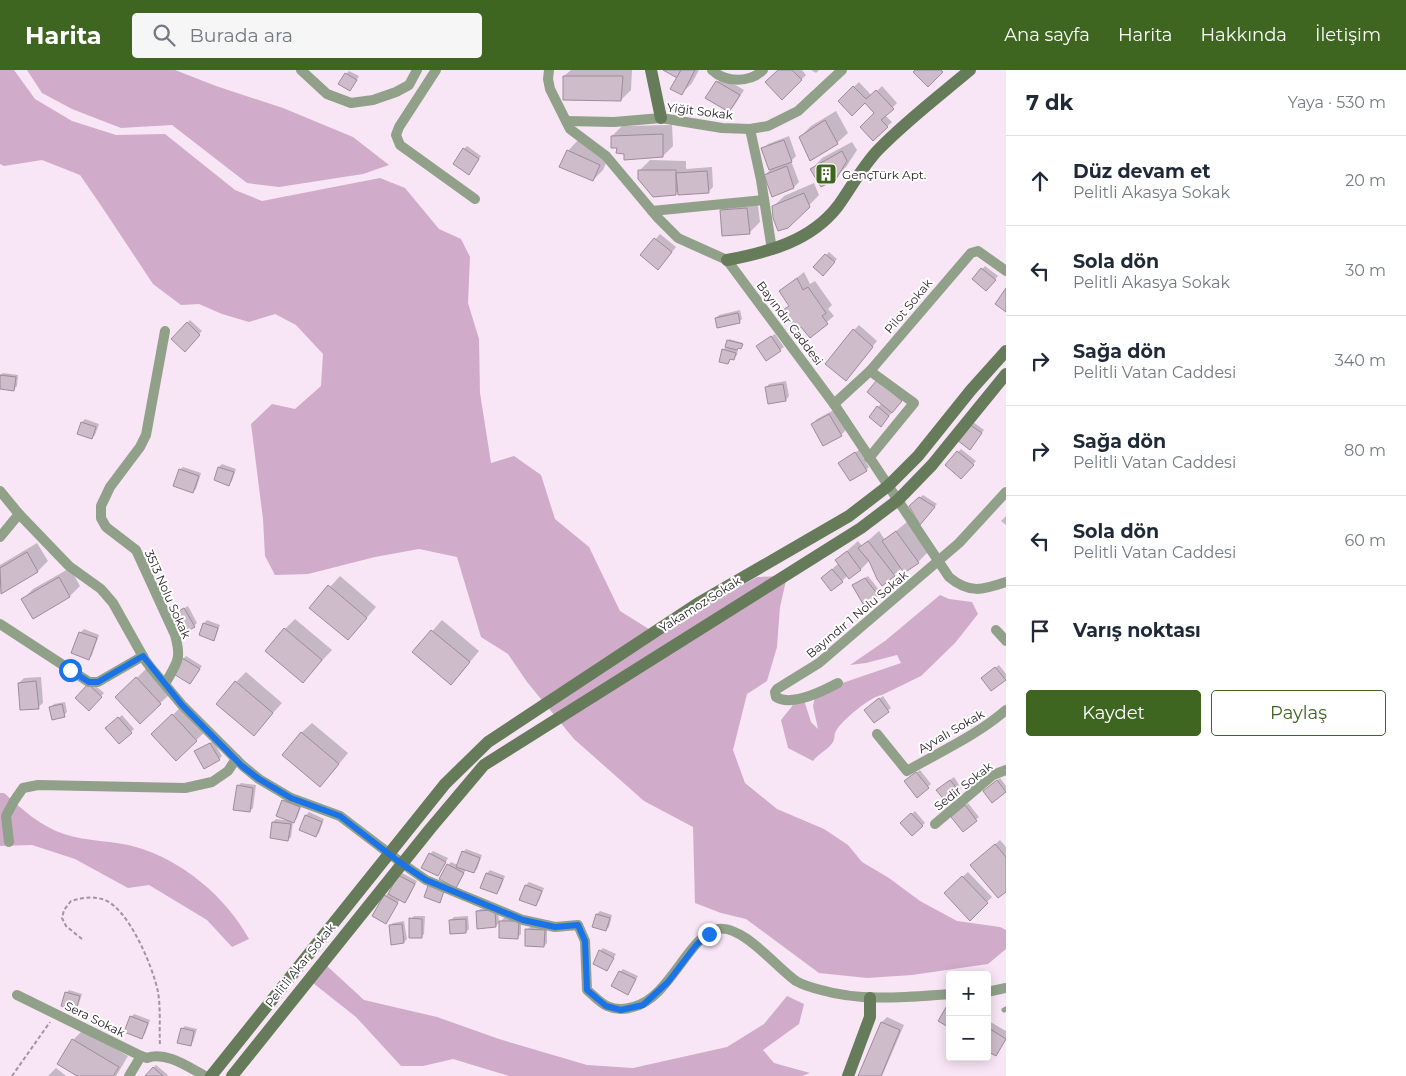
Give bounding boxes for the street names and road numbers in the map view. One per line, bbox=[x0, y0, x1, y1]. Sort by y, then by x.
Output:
street label: Yiğit Sokak bbox=[666, 100, 735, 123]
street label: Pilot Sokak bbox=[881, 275, 936, 336]
street label: Bayındır Caddesi bbox=[754, 278, 826, 368]
street label: 3513 Nolu Sokak bbox=[142, 547, 195, 641]
street label: Bayındır 1 Nolu Sokak bbox=[803, 566, 912, 661]
street label: Yakamoz Sokak bbox=[656, 572, 744, 635]
street label: Ayvalı Sokak bbox=[915, 706, 987, 756]
street label: Sedir Sokak bbox=[931, 758, 996, 814]
street label: Pelitli Akar Sokak bbox=[262, 919, 339, 1010]
street label: Sera Sokak bbox=[62, 998, 128, 1040]

